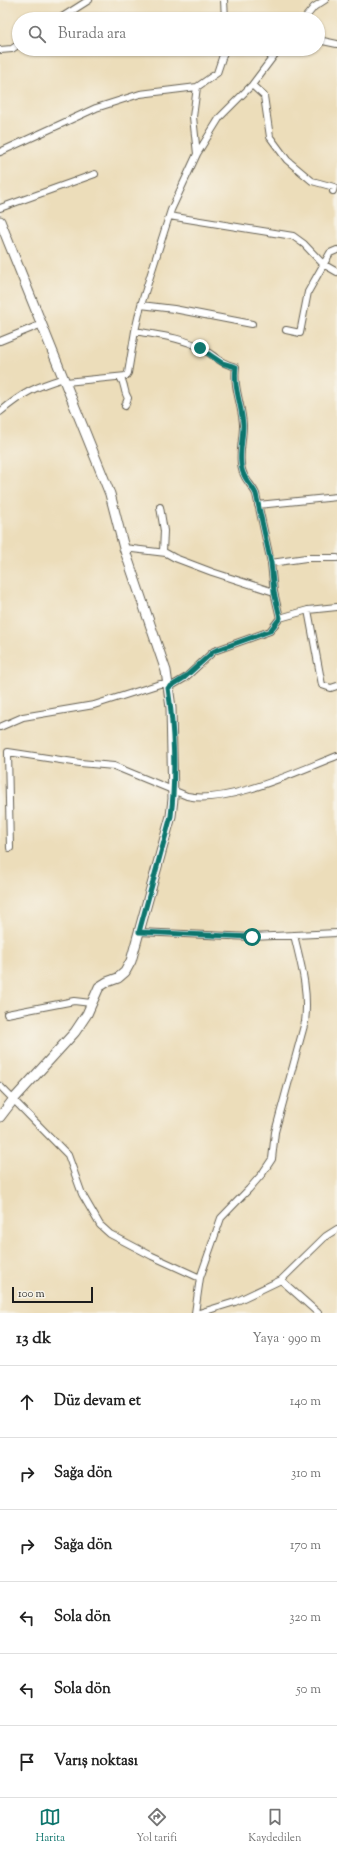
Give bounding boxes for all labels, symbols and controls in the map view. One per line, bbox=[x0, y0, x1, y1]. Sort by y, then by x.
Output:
search box bbox=[12, 12, 325, 56]
icon: search bbox=[26, 23, 48, 45]
text: Burada ara bbox=[58, 24, 126, 45]
route end bbox=[191, 339, 209, 357]
route start bbox=[243, 928, 261, 946]
scale bar bbox=[12, 1285, 93, 1304]
text: 100 m bbox=[18, 1286, 45, 1302]
text: 13 dk bbox=[16, 1327, 51, 1351]
text: Yaya · 990 m bbox=[253, 1330, 321, 1348]
icon: ahead bbox=[16, 1391, 38, 1413]
text: Düz devam et bbox=[54, 1391, 141, 1412]
text: 140 m bbox=[290, 1393, 321, 1411]
icon: right bbox=[16, 1463, 38, 1485]
text: Sağa dön bbox=[54, 1463, 112, 1484]
text: 310 m bbox=[291, 1465, 321, 1483]
icon: right bbox=[16, 1535, 38, 1557]
text: Sağa dön bbox=[54, 1535, 112, 1556]
text: 170 m bbox=[290, 1537, 321, 1555]
icon: left bbox=[16, 1607, 38, 1629]
text: Sola dön bbox=[54, 1607, 111, 1628]
text: 320 m bbox=[289, 1609, 321, 1627]
icon: left bbox=[16, 1679, 38, 1701]
text: Sola dön bbox=[54, 1679, 111, 1700]
text: 50 m bbox=[296, 1681, 321, 1699]
icon: arrive bbox=[16, 1751, 38, 1773]
text: Varış noktası bbox=[54, 1751, 138, 1772]
tab: Harita bbox=[36, 1806, 65, 1846]
tab: Yol tarifi bbox=[136, 1806, 177, 1846]
tab: Kaydedilen bbox=[248, 1806, 301, 1846]

